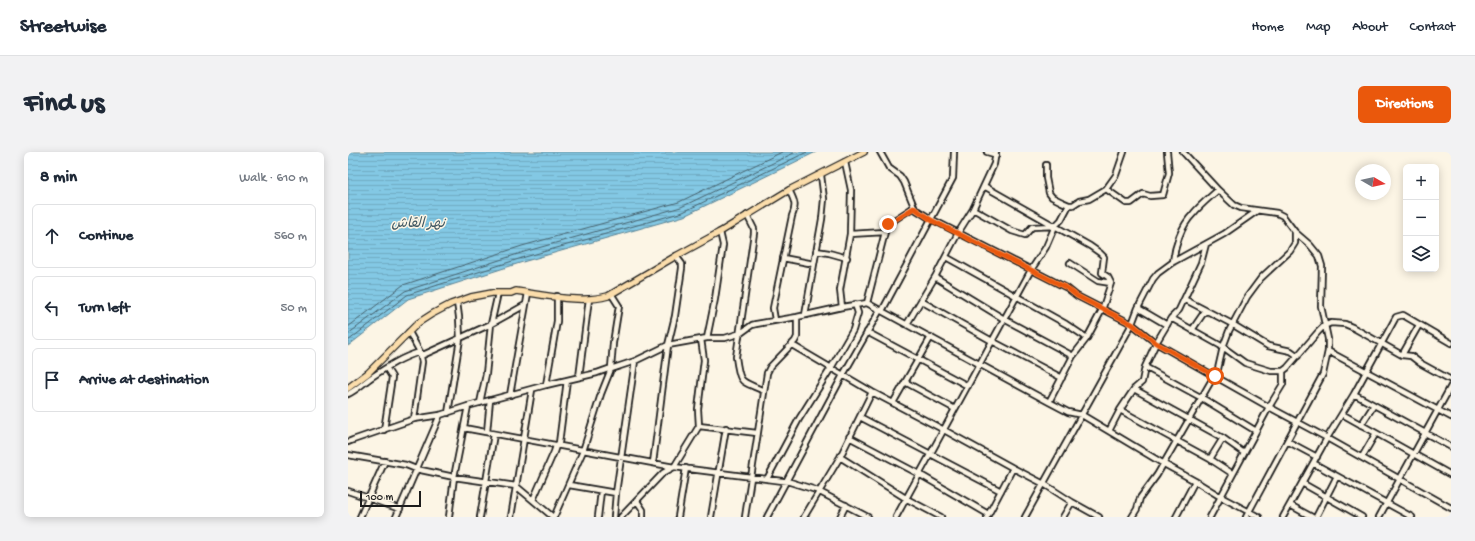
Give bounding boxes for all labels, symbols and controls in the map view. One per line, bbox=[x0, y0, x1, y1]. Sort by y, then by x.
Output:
text: Streetwise bbox=[20, 16, 106, 39]
text: Home bbox=[1252, 19, 1284, 36]
text: Map bbox=[1306, 19, 1330, 36]
text: About bbox=[1352, 19, 1388, 36]
text: Contact bbox=[1410, 19, 1455, 36]
button: Directions bbox=[1358, 86, 1451, 123]
text: Find us bbox=[24, 88, 104, 121]
north arrow bbox=[1355, 164, 1391, 200]
map controls bbox=[1403, 164, 1439, 272]
button: + bbox=[1403, 164, 1439, 200]
text: 8 min bbox=[40, 168, 77, 188]
text: Walk · 610 m bbox=[239, 171, 308, 186]
button: − bbox=[1403, 200, 1439, 236]
route end bbox=[879, 215, 897, 233]
water label: نهر القاش bbox=[391, 216, 447, 233]
icon: ahead bbox=[41, 225, 63, 247]
text: Continue bbox=[79, 227, 133, 245]
text: 560 m bbox=[274, 229, 307, 244]
button: layers bbox=[1403, 236, 1439, 272]
icon: left bbox=[41, 297, 63, 319]
text: Turn left bbox=[79, 299, 130, 317]
text: 50 m bbox=[280, 301, 307, 316]
route start bbox=[1206, 367, 1224, 385]
icon: arrive bbox=[41, 369, 63, 391]
text: Arrive at destination bbox=[79, 371, 209, 389]
scale bar bbox=[360, 489, 421, 508]
text: 100 m bbox=[366, 492, 393, 504]

